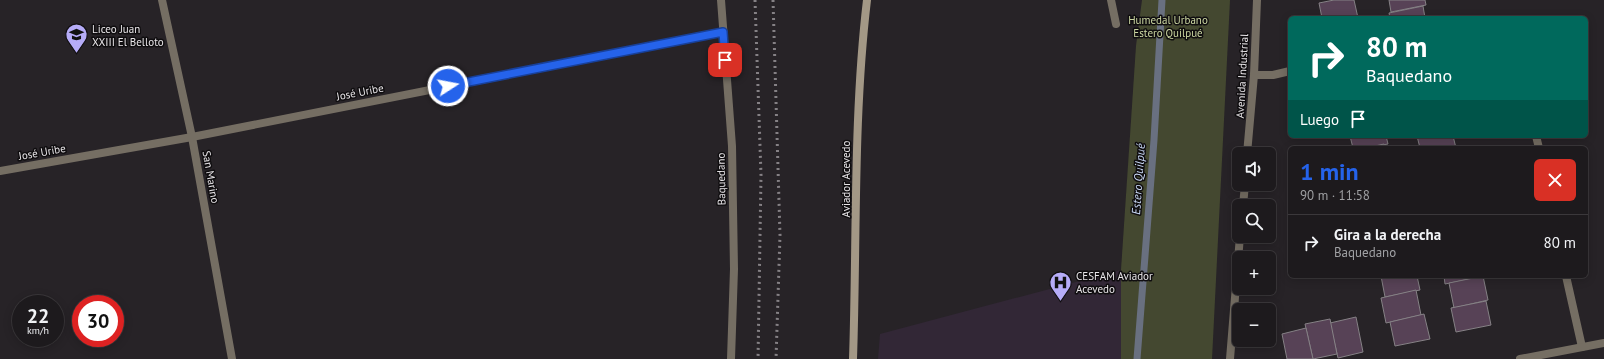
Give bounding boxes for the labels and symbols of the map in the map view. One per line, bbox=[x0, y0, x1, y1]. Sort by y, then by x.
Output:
park label: Humedal Urbano Estero Quilpué bbox=[1128, 13, 1208, 40]
school or university icon: Liceo Juan XXIII El Belloto bbox=[63, 22, 89, 55]
place label: Liceo Juan XXIII El Belloto bbox=[92, 22, 164, 49]
street label: Avenida Industrial bbox=[1233, 32, 1251, 119]
pin bbox=[708, 43, 742, 77]
position arrow bbox=[427, 65, 469, 107]
street label: José Uribe bbox=[334, 81, 385, 104]
street label: Aviador Acevedo bbox=[839, 140, 853, 217]
street label: José Uribe bbox=[16, 141, 67, 163]
water label: Estero Quilpué bbox=[1128, 142, 1148, 215]
street label: San Marino bbox=[200, 150, 223, 204]
street label: Baquedano bbox=[714, 152, 728, 205]
hospital icon: CESFAM Aviador Acevedo bbox=[1048, 269, 1074, 302]
place label: CESFAM Aviador Acevedo bbox=[1076, 269, 1153, 296]
speed limit sign: 30 bbox=[72, 295, 124, 347]

